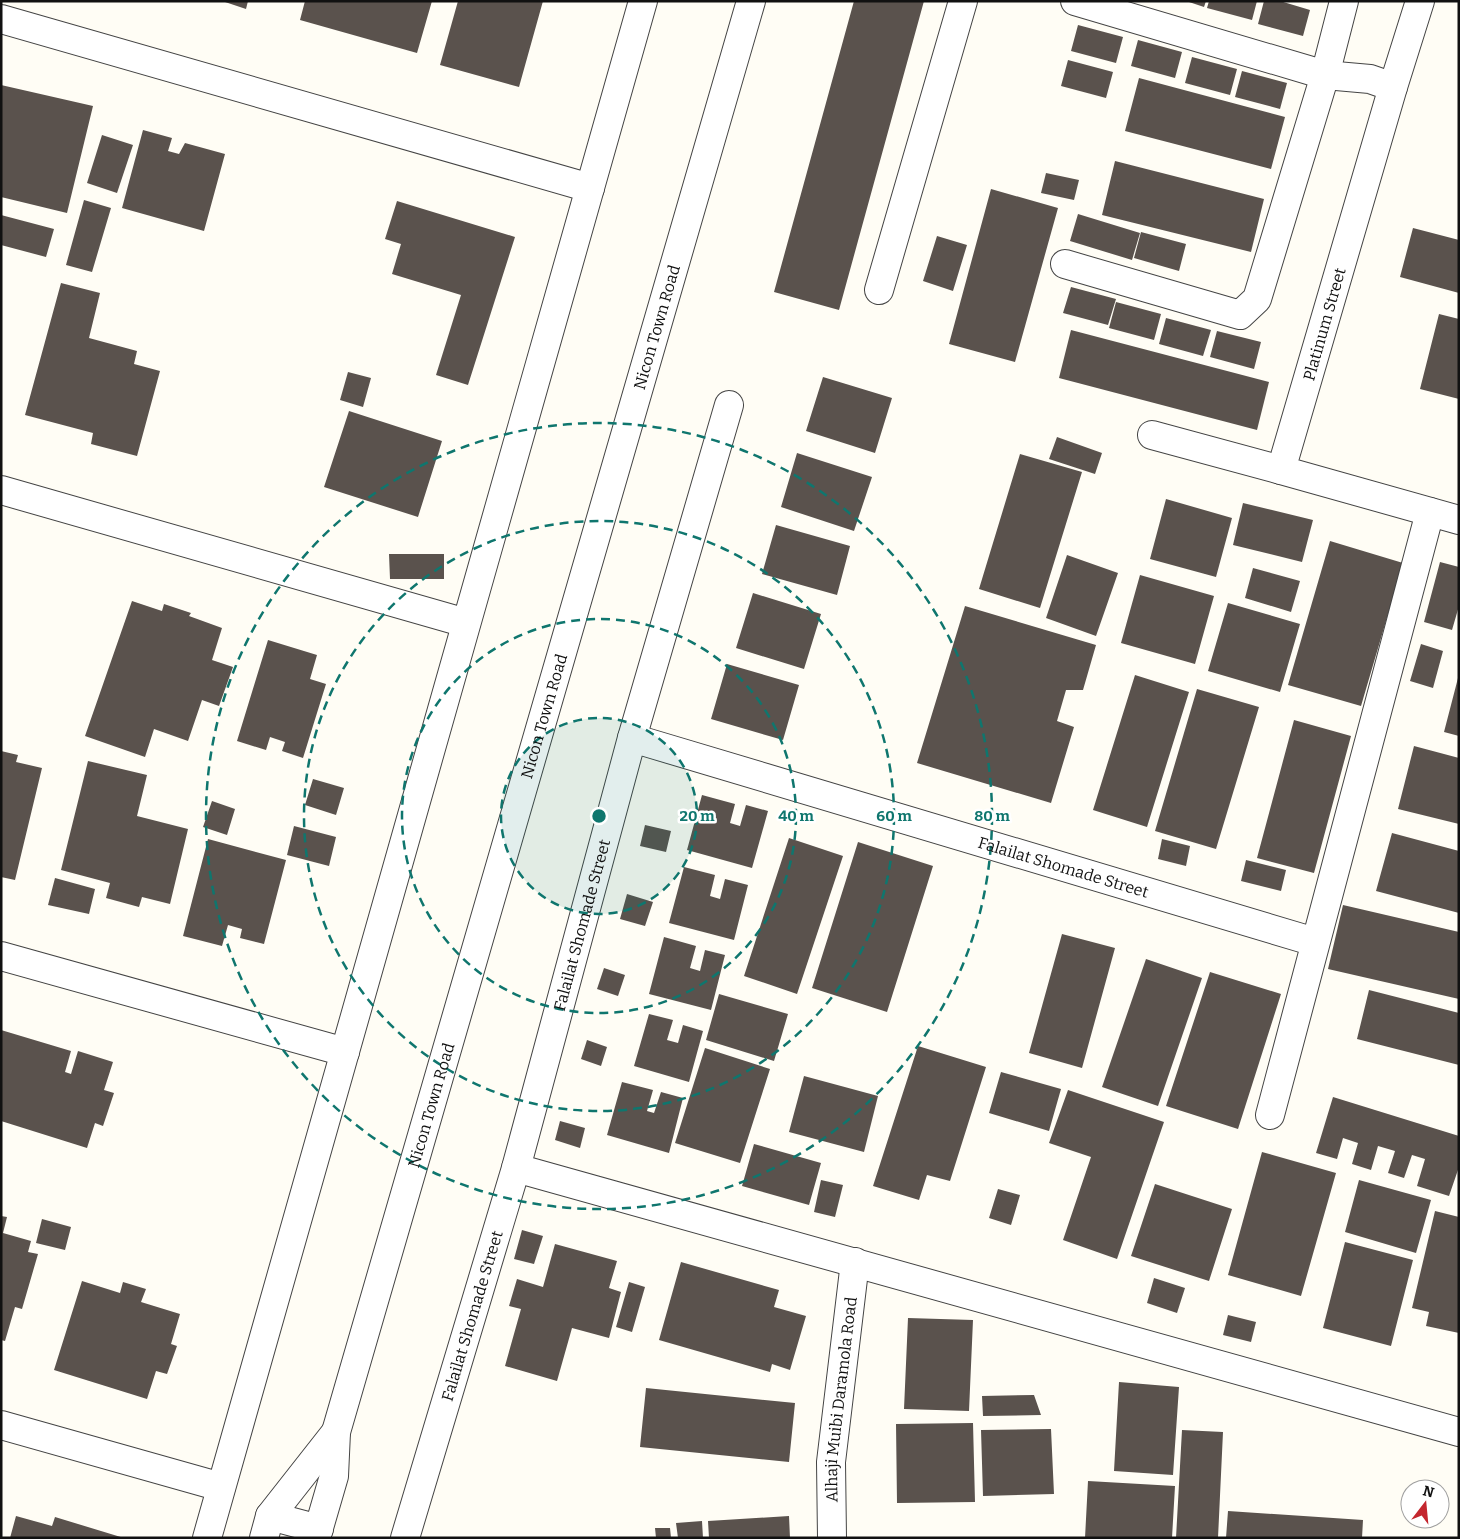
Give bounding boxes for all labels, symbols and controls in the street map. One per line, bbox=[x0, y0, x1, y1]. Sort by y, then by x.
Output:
street label: Nicon Town Road bbox=[630, 262, 684, 392]
street label: Platinum Street bbox=[1299, 265, 1350, 383]
street label: Nicon Town Road bbox=[517, 651, 571, 781]
centre of rings bbox=[590, 807, 608, 825]
text: 20 m bbox=[680, 807, 715, 825]
text: 40 m bbox=[778, 807, 815, 825]
text: 60 m bbox=[876, 807, 912, 825]
text: 80 m bbox=[974, 807, 1010, 825]
street label: Falailat Shomade Street bbox=[976, 833, 1151, 902]
street label: Falailat Shomade Street bbox=[550, 837, 614, 1013]
street label: Nicon Town Road bbox=[404, 1040, 459, 1170]
street label: Falailat Shomade Street bbox=[438, 1228, 507, 1403]
street label: Alhaji Muibi Daramola Road bbox=[822, 1295, 861, 1503]
north arrow bbox=[1400, 1479, 1450, 1529]
text: N bbox=[1421, 1482, 1436, 1502]

